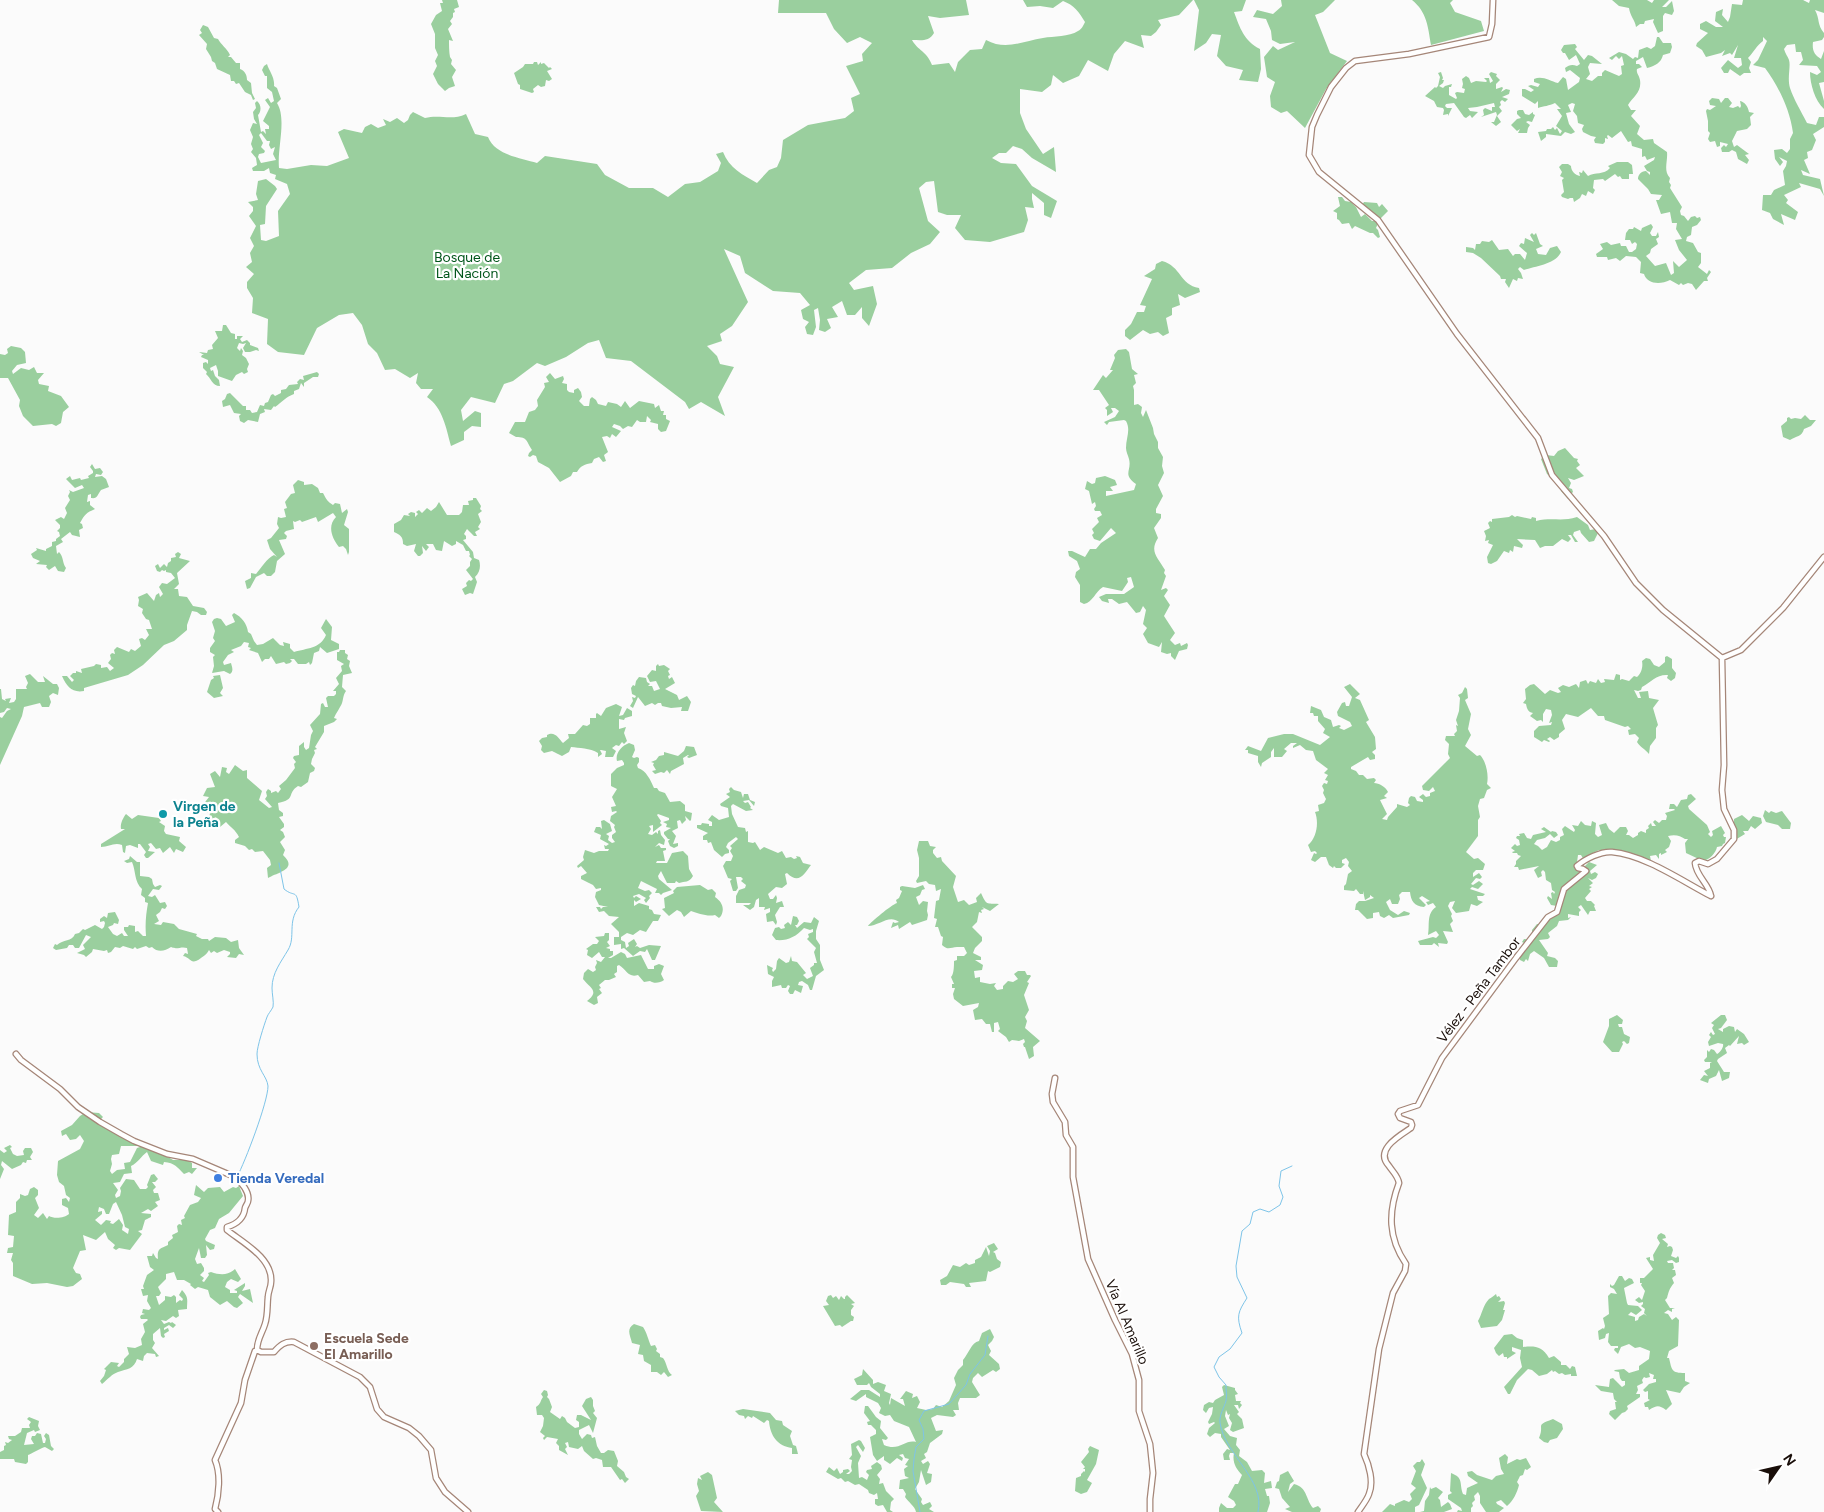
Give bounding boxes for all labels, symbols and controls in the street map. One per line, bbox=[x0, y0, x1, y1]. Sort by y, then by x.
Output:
park label: Bosque de La Nación bbox=[434, 249, 500, 282]
place label: Virgen de la Peña bbox=[173, 798, 236, 831]
marker: Virgen de la Peña bbox=[157, 808, 169, 820]
street label: Vélez - Peña Tambor bbox=[1434, 934, 1525, 1046]
place label: Tienda Veredal bbox=[228, 1170, 324, 1187]
marker: Tienda Veredal bbox=[212, 1172, 224, 1184]
street label: Vía Al Amarillo bbox=[1102, 1277, 1152, 1367]
place label: Escuela Sede El Amarillo bbox=[324, 1330, 409, 1363]
marker: Escuela Sede El Amarillo bbox=[308, 1340, 320, 1352]
north arrow bbox=[1754, 1442, 1804, 1492]
text: N bbox=[1779, 1451, 1799, 1469]

